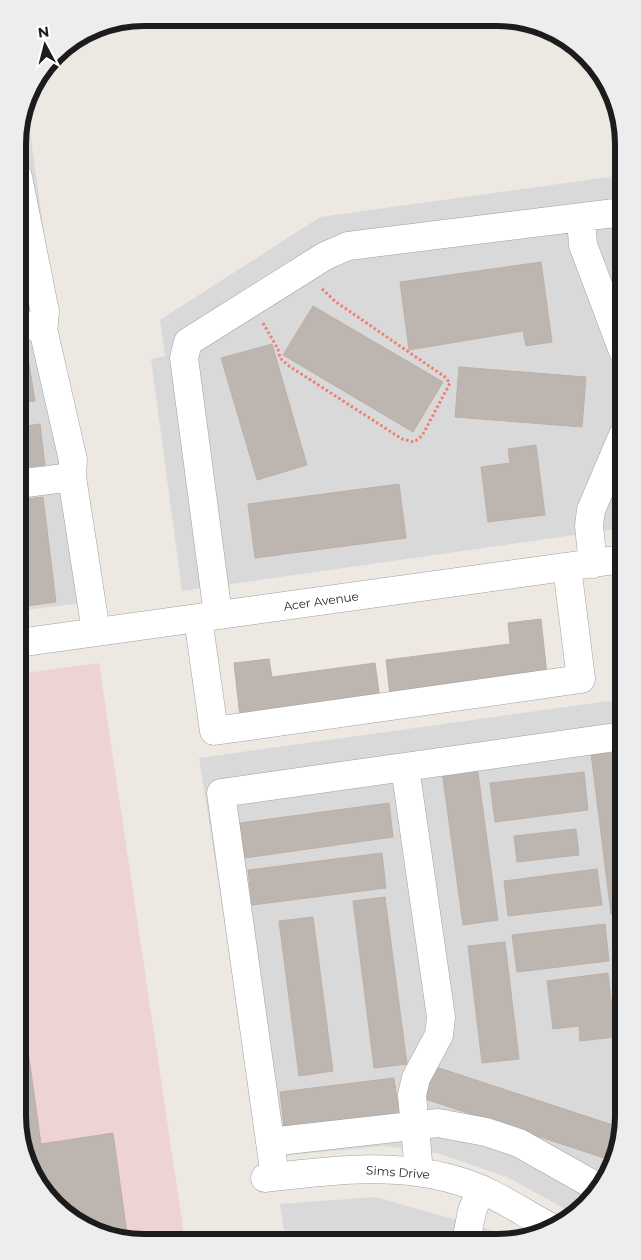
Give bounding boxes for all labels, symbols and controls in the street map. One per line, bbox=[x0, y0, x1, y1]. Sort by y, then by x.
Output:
north arrow bbox=[20, 20, 70, 70]
text: N bbox=[37, 22, 50, 42]
street label: Acer Avenue bbox=[282, 588, 360, 614]
street label: Sims Drive bbox=[366, 1162, 430, 1182]

